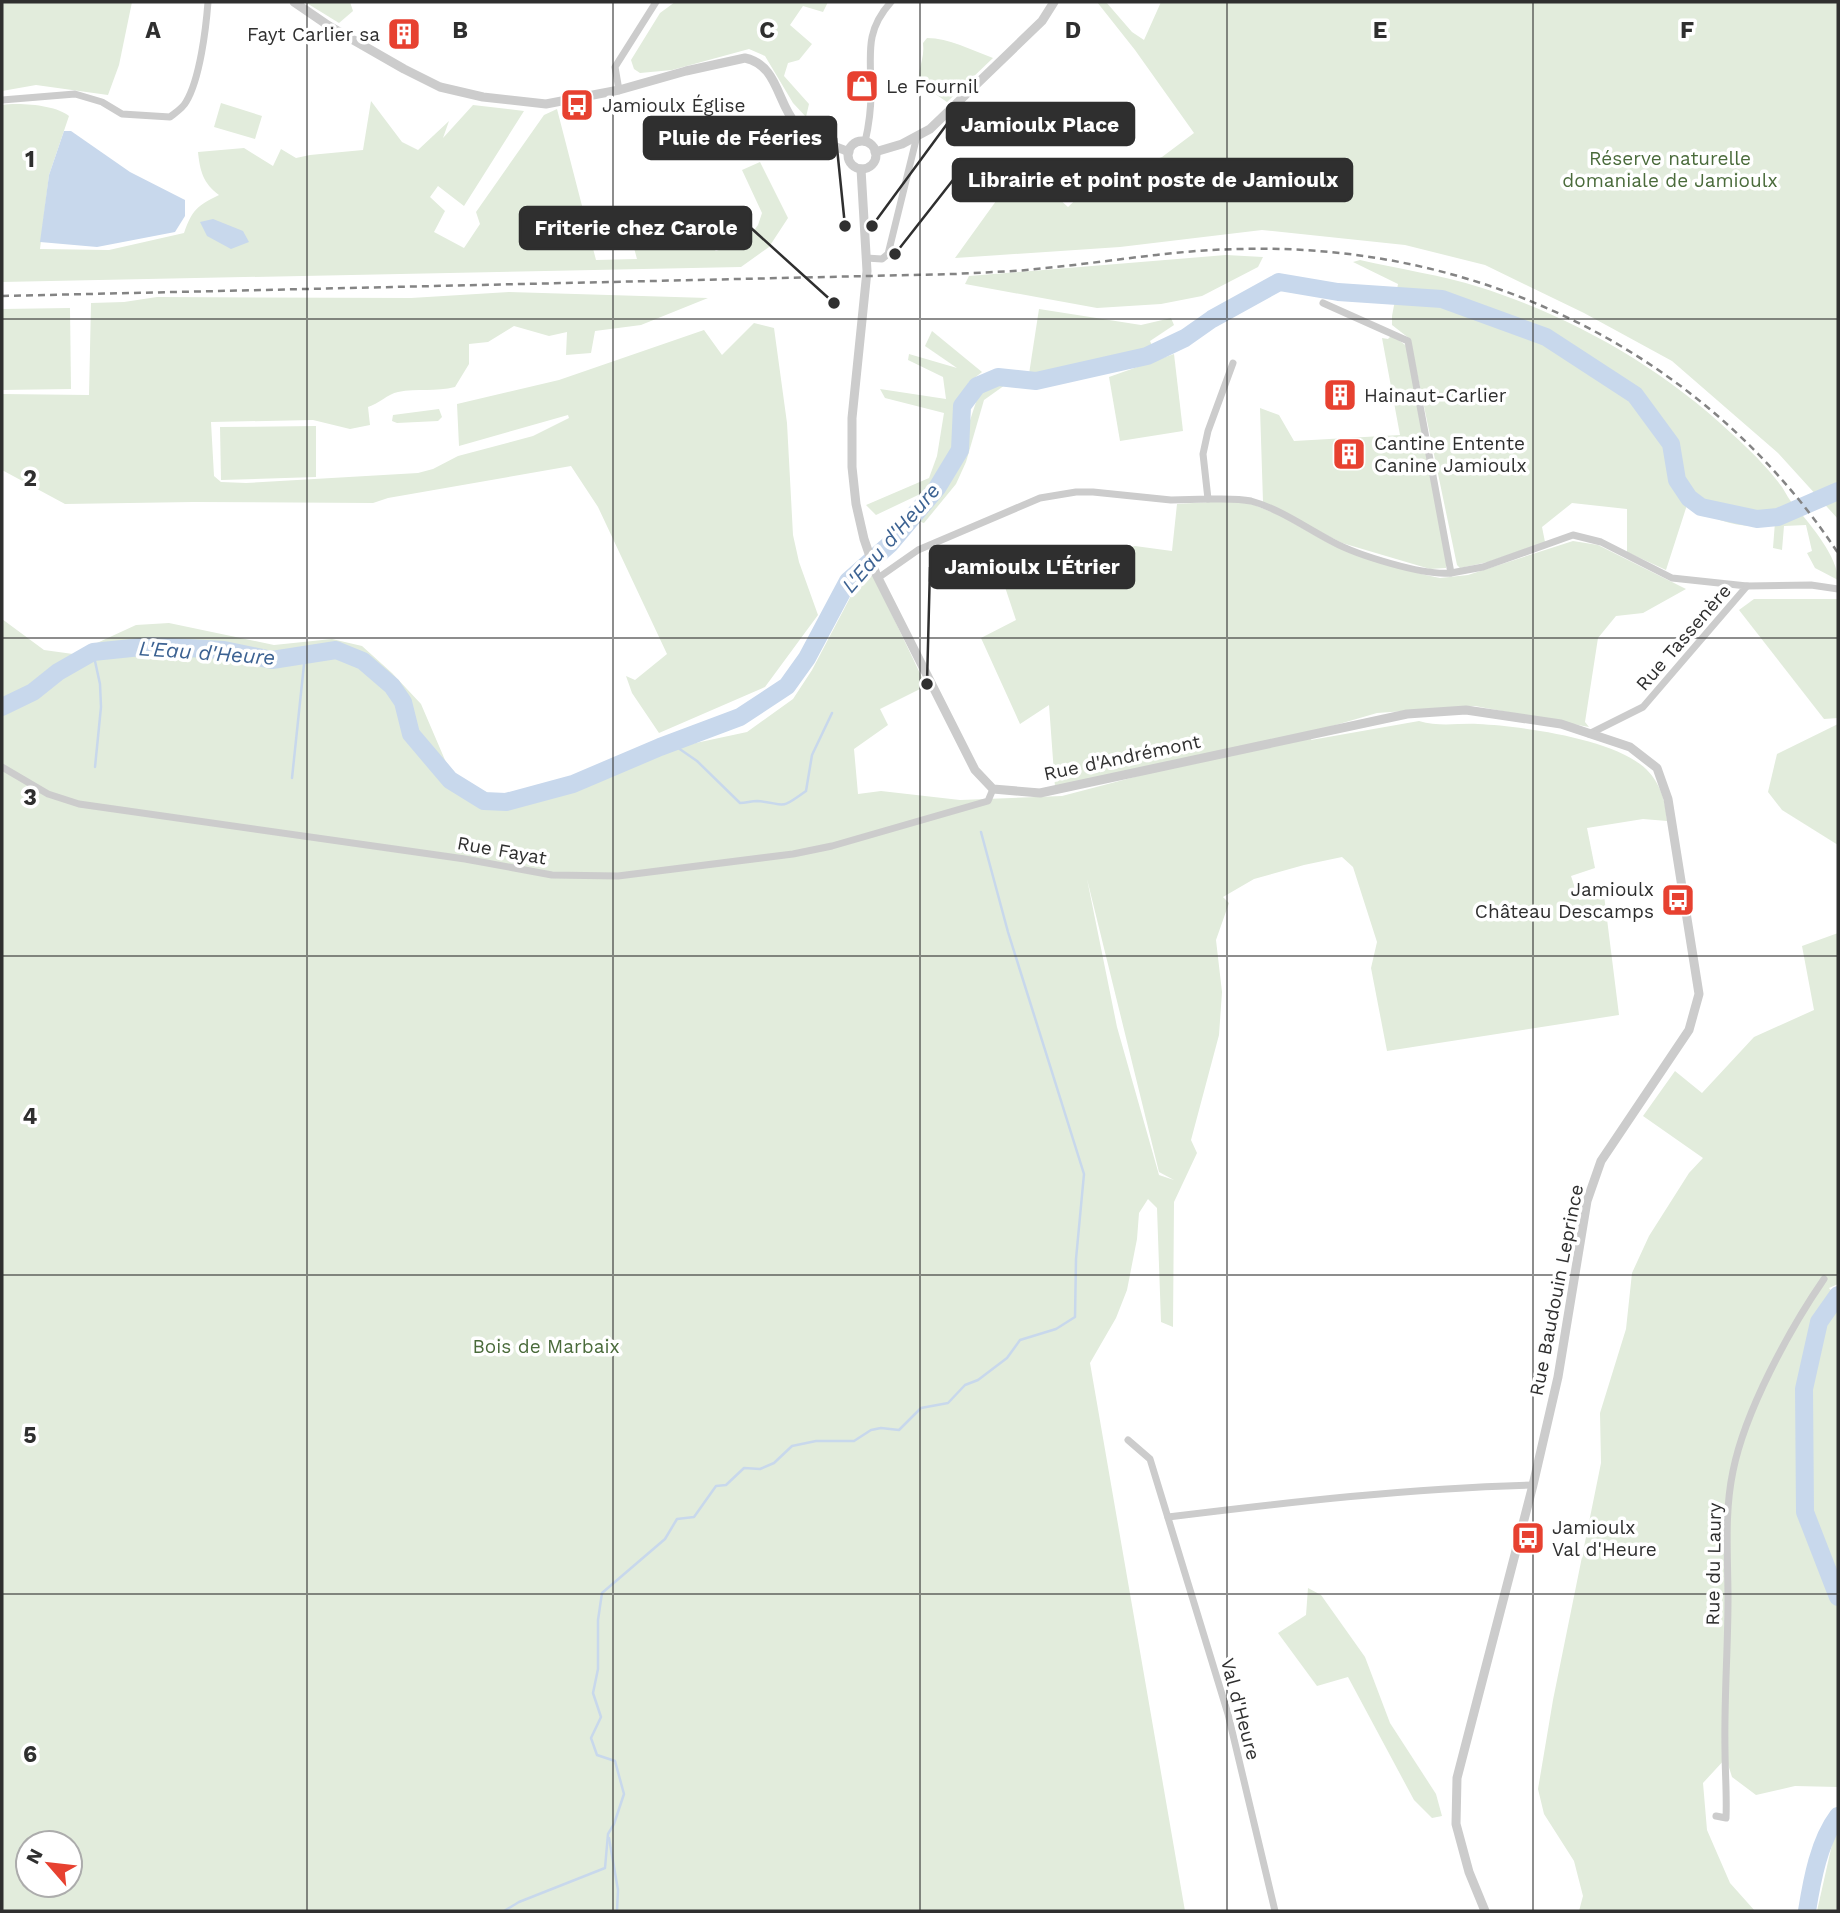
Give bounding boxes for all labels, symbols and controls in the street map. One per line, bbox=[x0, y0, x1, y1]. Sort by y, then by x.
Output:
building icon: Fayt Carlier sa bbox=[385, 15, 423, 53]
text: A bbox=[145, 17, 161, 44]
text: B bbox=[452, 17, 468, 44]
text: C bbox=[759, 17, 775, 44]
text: D bbox=[1065, 17, 1081, 44]
text: E bbox=[1373, 17, 1387, 44]
text: F bbox=[1680, 17, 1694, 44]
place label: Fayt Carlier sa bbox=[247, 23, 380, 46]
shop icon: Le Fournil bbox=[843, 67, 881, 105]
place label: Le Fournil bbox=[886, 75, 979, 98]
bus stop icon: Jamioulx Église bbox=[558, 86, 596, 124]
place label: Jamioulx Église bbox=[602, 94, 746, 117]
callout: Jamioulx Place bbox=[947, 103, 1134, 145]
text: Jamioulx Place bbox=[961, 112, 1119, 137]
callout: Pluie de Féeries bbox=[644, 117, 836, 159]
text: Pluie de Féeries bbox=[658, 125, 822, 150]
text: 1 bbox=[25, 146, 35, 173]
park label: Réserve naturelle domaniale de Jamioulx bbox=[1562, 147, 1778, 192]
callout: Librairie et point poste de Jamioulx bbox=[953, 159, 1352, 201]
text: Librairie et point poste de Jamioulx bbox=[968, 167, 1339, 192]
callout: Friterie chez Carole bbox=[520, 207, 751, 249]
text: Friterie chez Carole bbox=[534, 215, 738, 240]
building icon: Hainaut-Carlier bbox=[1321, 376, 1359, 414]
place label: Hainaut-Carlier bbox=[1364, 384, 1507, 407]
place label: Cantine Entente Canine Jamioulx bbox=[1374, 432, 1527, 477]
building icon: Cantine Entente Canine Jamioulx bbox=[1330, 435, 1368, 473]
text: 2 bbox=[23, 465, 37, 492]
water label: L'Eau d'Heure bbox=[836, 478, 945, 598]
callout: Jamioulx L'Étrier bbox=[930, 546, 1134, 588]
text: Jamioulx L'Étrier bbox=[944, 554, 1120, 579]
street label: Rue Tassenère bbox=[1631, 579, 1736, 695]
water label: L'Eau d'Heure bbox=[138, 635, 276, 670]
street label: Rue d'Andrémont bbox=[1042, 730, 1203, 785]
text: 3 bbox=[23, 784, 37, 811]
street label: Rue Fayat bbox=[455, 831, 548, 870]
place label: Jamioulx Château Descamps bbox=[1475, 878, 1654, 923]
bus stop icon: Jamioulx Château Descamps bbox=[1659, 881, 1697, 919]
text: 4 bbox=[23, 1103, 38, 1130]
street label: Rue Baudouin Leprince bbox=[1525, 1182, 1588, 1398]
park label: Bois de Marbaix bbox=[472, 1335, 620, 1358]
text: 5 bbox=[23, 1422, 37, 1449]
street label: Rue du Laury bbox=[1701, 1502, 1726, 1626]
place label: Jamioulx Val d'Heure bbox=[1552, 1516, 1657, 1561]
bus stop icon: Jamioulx Val d'Heure bbox=[1509, 1519, 1547, 1557]
street label: Val d'Heure bbox=[1216, 1656, 1265, 1763]
text: 6 bbox=[23, 1741, 37, 1768]
north arrow bbox=[14, 1829, 84, 1899]
text: N bbox=[21, 1845, 48, 1868]

